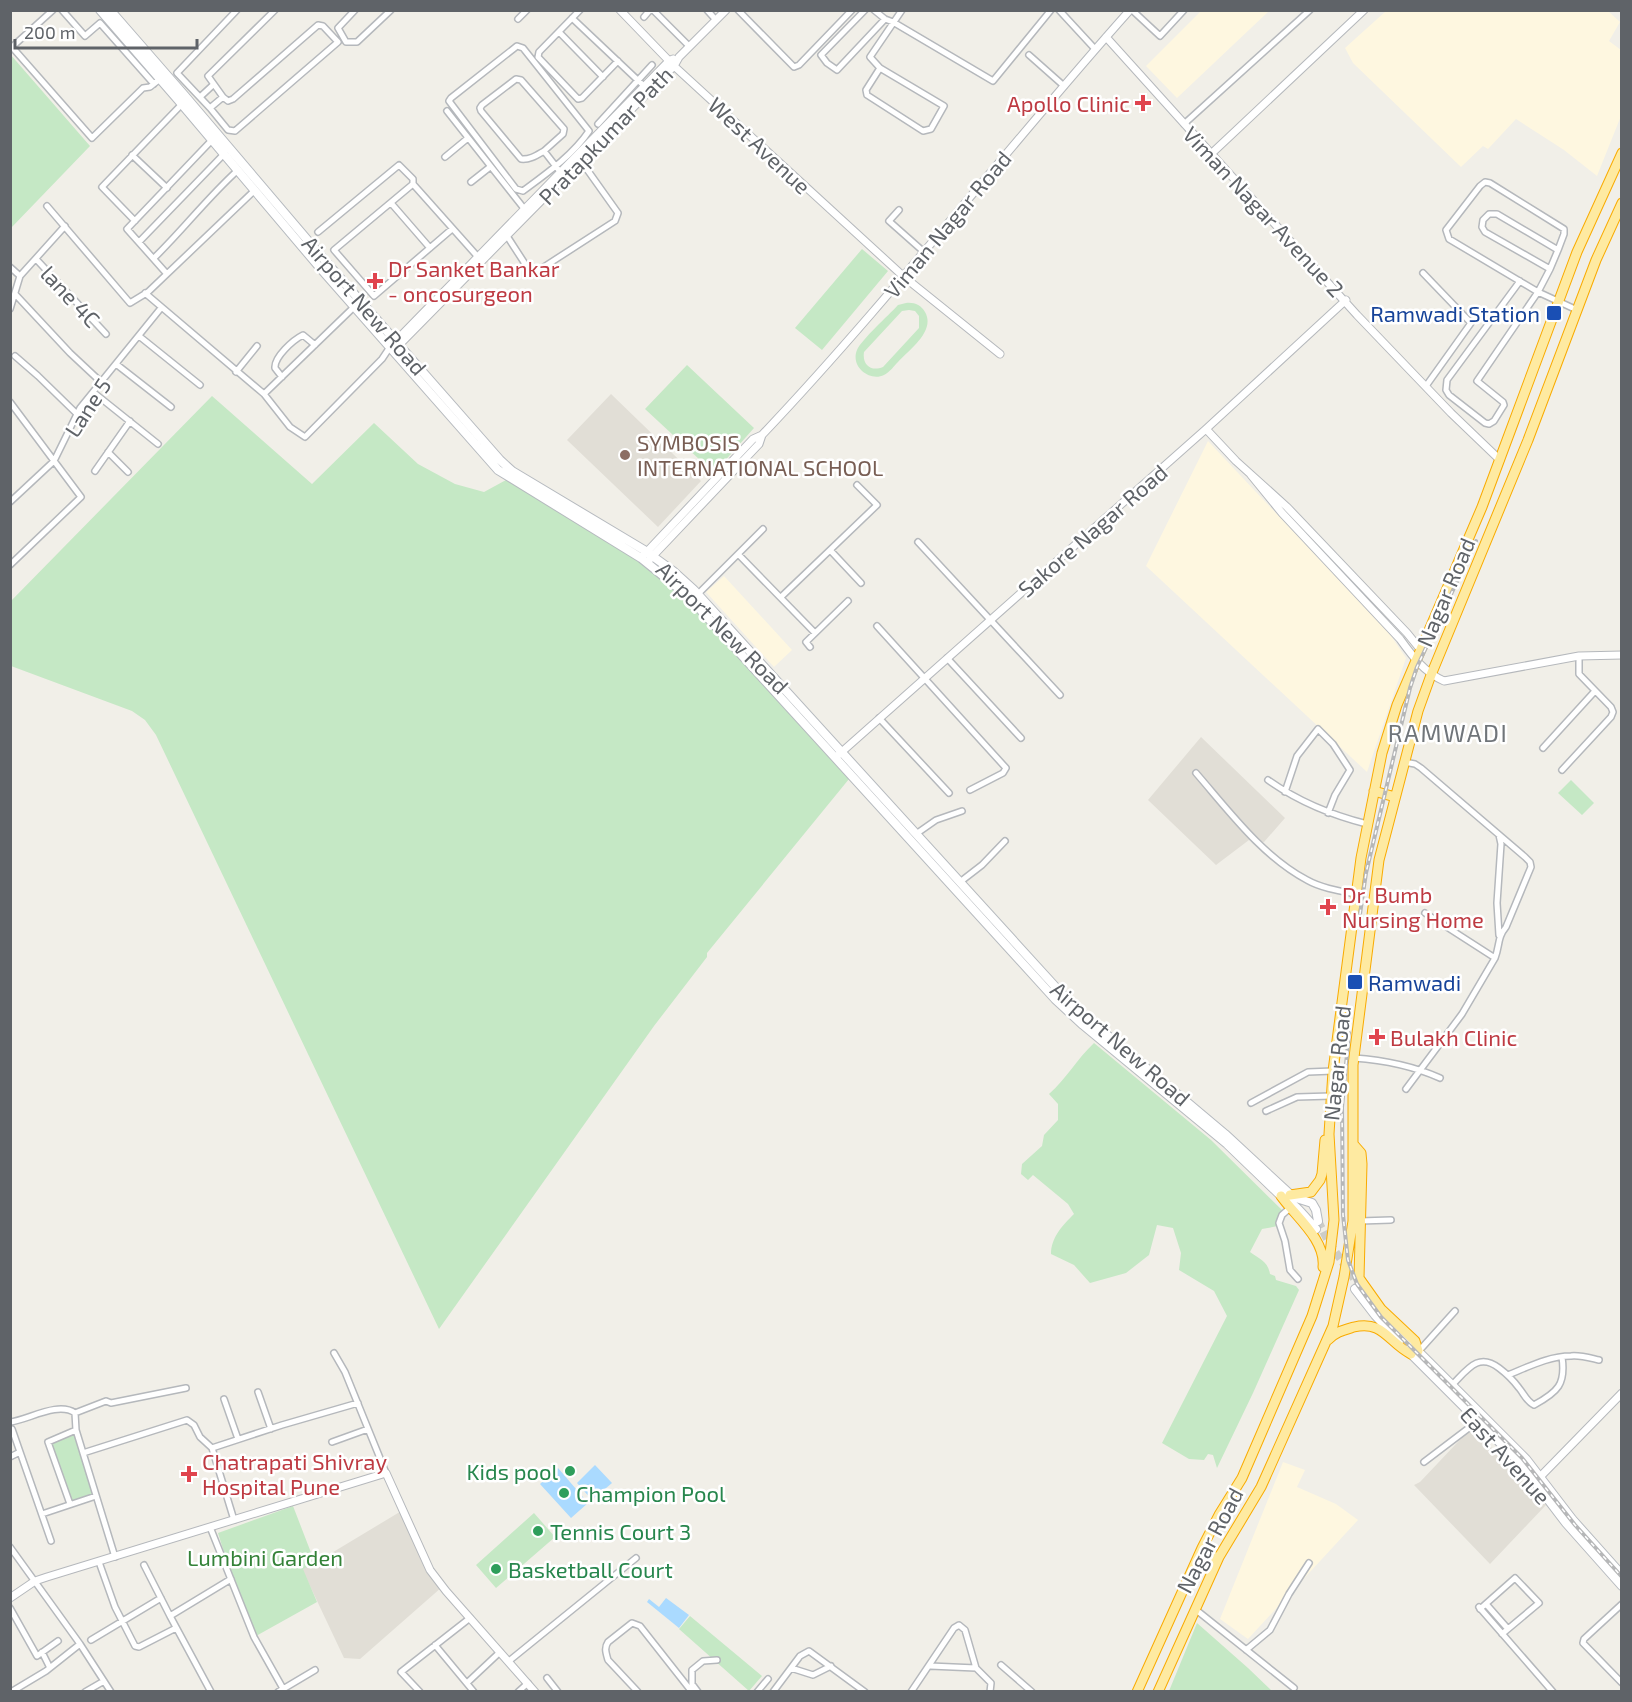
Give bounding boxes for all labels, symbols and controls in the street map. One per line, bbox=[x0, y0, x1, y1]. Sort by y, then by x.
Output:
scale bar bbox=[15, 12, 196, 50]
text: 200 m bbox=[24, 21, 76, 43]
street label: Pratapkumar Path bbox=[533, 61, 677, 209]
place label: Apollo Clinic bbox=[1007, 90, 1130, 116]
street label: West Avenue bbox=[704, 91, 816, 199]
marker: Apollo Clinic bbox=[1134, 94, 1152, 112]
street label: Viman Nagar Avenue 2 bbox=[1178, 120, 1350, 302]
street label: Viman Nagar Road bbox=[878, 145, 1016, 303]
street label: Airport New Road bbox=[297, 230, 433, 380]
place label: Dr Sanket Bankar - oncosurgeon bbox=[388, 255, 560, 306]
street label: lane 4C bbox=[36, 260, 106, 332]
marker: Dr Sanket Bankar - oncosurgeon bbox=[366, 272, 384, 290]
place label: Ramwadi Station bbox=[1370, 300, 1540, 326]
marker: Ramwadi Station bbox=[1545, 304, 1563, 322]
street label: Lane 5 bbox=[58, 373, 116, 441]
place label: SYMBOSIS INTERNATIONAL SCHOOL bbox=[637, 429, 883, 480]
marker: SYMBOSIS INTERNATIONAL SCHOOL bbox=[618, 448, 632, 462]
street label: Sakore Nagar Road bbox=[1012, 458, 1172, 602]
street label: Nagar Road bbox=[1410, 534, 1480, 650]
street label: Airport New Road bbox=[652, 556, 794, 698]
district label: RAMWADI bbox=[1388, 718, 1508, 747]
place label: Dr. Bumb Nursing Home bbox=[1342, 881, 1484, 932]
marker: Dr. Bumb Nursing Home bbox=[1319, 898, 1337, 916]
place label: Ramwadi bbox=[1368, 969, 1461, 995]
marker: Ramwadi bbox=[1346, 973, 1364, 991]
street label: Airport New Road bbox=[1046, 975, 1196, 1111]
street label: Nagar Road bbox=[1317, 1004, 1355, 1122]
place label: Bulakh Clinic bbox=[1390, 1024, 1517, 1050]
marker: Bulakh Clinic bbox=[1368, 1028, 1386, 1046]
street label: East Avenue bbox=[1456, 1401, 1556, 1509]
place label: Chatrapati Shivray Hospital Pune bbox=[202, 1448, 387, 1499]
place label: Kids pool bbox=[467, 1458, 558, 1484]
marker: Kids pool bbox=[563, 1464, 577, 1478]
marker: Chatrapati Shivray Hospital Pune bbox=[180, 1465, 198, 1483]
place label: Champion Pool bbox=[576, 1480, 726, 1506]
street label: Nagar Road bbox=[1170, 1483, 1248, 1597]
marker: Champion Pool bbox=[557, 1486, 571, 1500]
place label: Tennis Court 3 bbox=[550, 1518, 691, 1544]
marker: Tennis Court 3 bbox=[531, 1524, 545, 1538]
park label: Lumbini Garden bbox=[187, 1544, 343, 1570]
place label: Basketball Court bbox=[508, 1556, 673, 1582]
marker: Basketball Court bbox=[489, 1562, 503, 1576]

